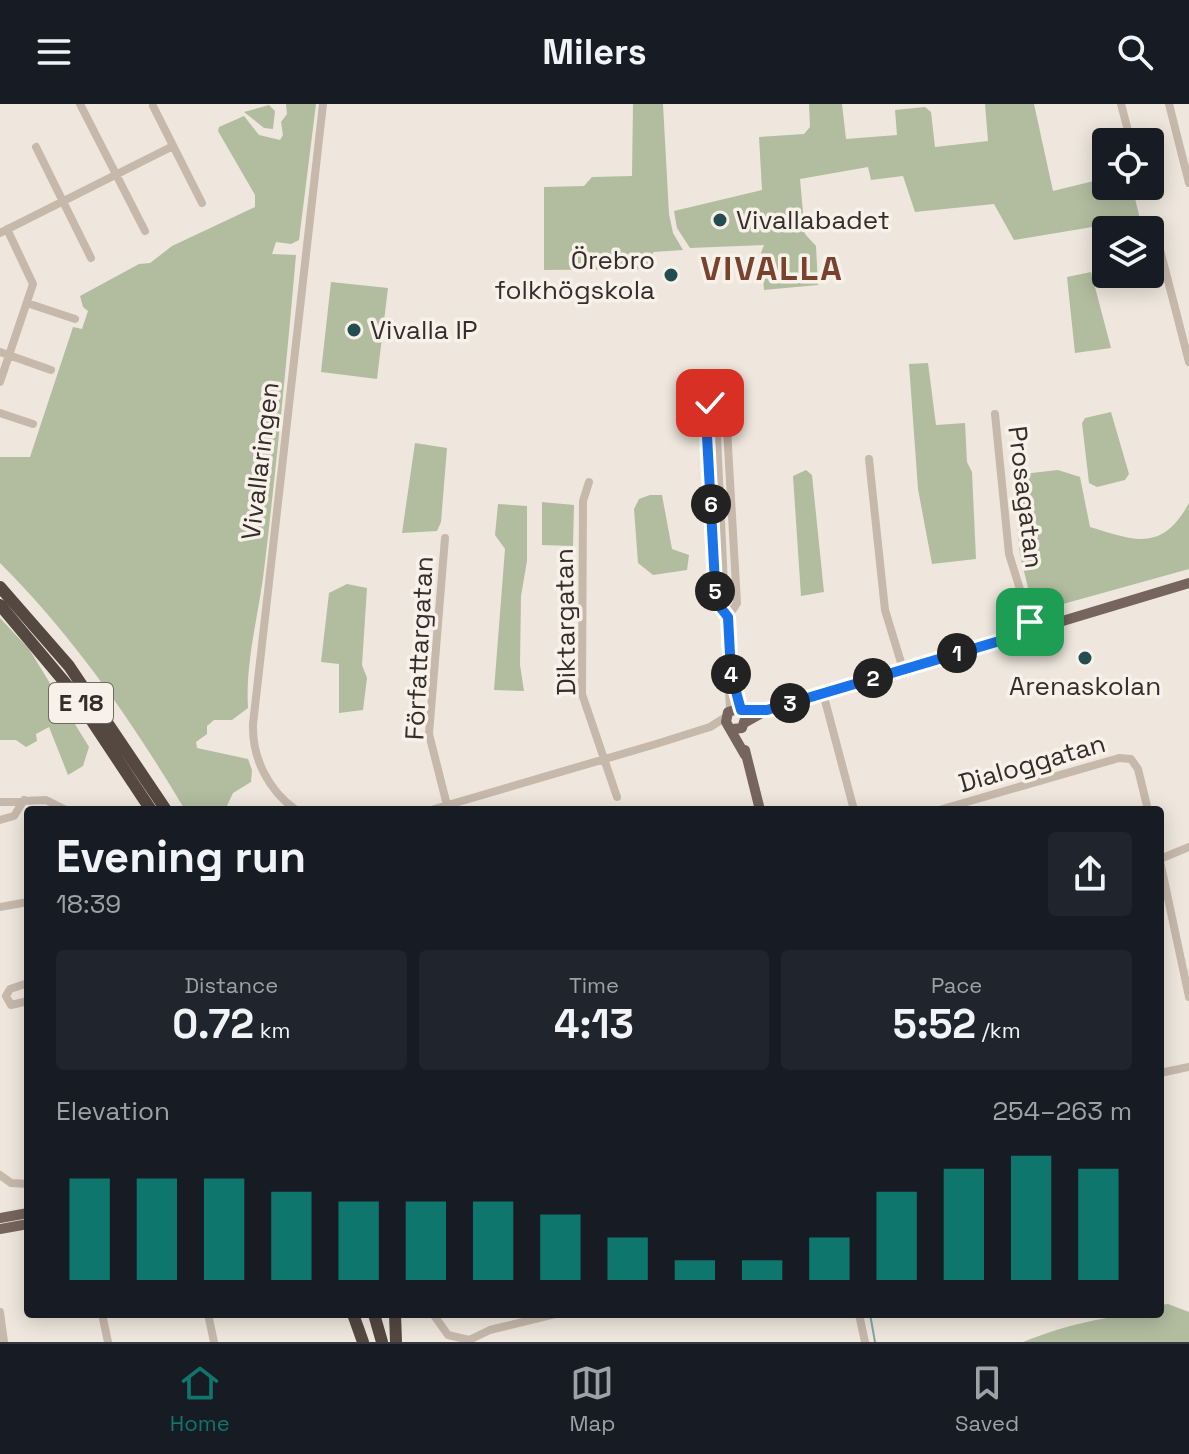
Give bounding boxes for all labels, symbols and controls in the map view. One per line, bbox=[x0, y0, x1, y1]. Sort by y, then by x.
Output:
text: Milers bbox=[542, 29, 647, 75]
icon: menu bbox=[32, 30, 76, 74]
icon: search bbox=[1113, 30, 1157, 74]
map controls bbox=[1092, 128, 1164, 288]
button: locate bbox=[1092, 128, 1164, 200]
place label: Vivallabadet bbox=[736, 203, 890, 237]
marker: Vivallabadet bbox=[711, 211, 729, 229]
button: layers bbox=[1092, 216, 1164, 288]
place label: Örebro folkhögskola bbox=[495, 243, 655, 307]
district label: VIVALLA bbox=[700, 247, 844, 290]
marker: Örebro folkhögskola bbox=[662, 266, 680, 284]
place label: Vivalla IP bbox=[370, 313, 477, 347]
marker: Vivalla IP bbox=[345, 321, 363, 339]
pin bbox=[676, 369, 744, 437]
street label: Vivallaringen bbox=[233, 380, 287, 542]
icon: check bbox=[688, 381, 732, 425]
street label: Prosagatan bbox=[1000, 424, 1052, 570]
pin: 6 bbox=[691, 484, 731, 524]
text: 6 bbox=[704, 490, 718, 518]
street label: Diktargatan bbox=[547, 548, 583, 696]
street label: Författargatan bbox=[397, 555, 441, 741]
pin: 5 bbox=[695, 571, 735, 611]
text: 5 bbox=[708, 577, 722, 605]
pin bbox=[996, 588, 1064, 656]
icon: arrive bbox=[1008, 600, 1052, 644]
pin: 1 bbox=[937, 633, 977, 673]
text: 1 bbox=[952, 639, 962, 667]
marker: Arenaskolan bbox=[1076, 649, 1094, 667]
pin: 4 bbox=[711, 654, 751, 694]
pin: 2 bbox=[853, 658, 893, 698]
text: 4 bbox=[724, 660, 738, 688]
text: 2 bbox=[866, 664, 880, 692]
place label: Arenaskolan bbox=[1009, 669, 1161, 703]
road number: E 18 bbox=[49, 683, 113, 723]
pin: 3 bbox=[770, 683, 810, 723]
text: 3 bbox=[783, 689, 797, 717]
street label: Dialoggatan bbox=[955, 726, 1109, 800]
text: Evening run bbox=[56, 829, 306, 885]
button: share bbox=[1048, 832, 1132, 916]
text: 18:39 bbox=[56, 887, 121, 921]
text: Distance bbox=[184, 971, 278, 999]
text: Time bbox=[569, 971, 619, 999]
text: Pace bbox=[931, 971, 982, 999]
text: 0.72 bbox=[172, 999, 254, 1050]
text: 4:13 bbox=[554, 999, 634, 1050]
text: 5:52 bbox=[893, 999, 976, 1050]
text: km bbox=[254, 1016, 290, 1044]
text: /km bbox=[976, 1016, 1021, 1044]
text: Elevation bbox=[56, 1094, 170, 1128]
text: 254–263 m bbox=[992, 1094, 1132, 1128]
tab: Home bbox=[170, 1361, 230, 1437]
tab: Map bbox=[569, 1361, 615, 1437]
tab: Saved bbox=[955, 1361, 1019, 1437]

